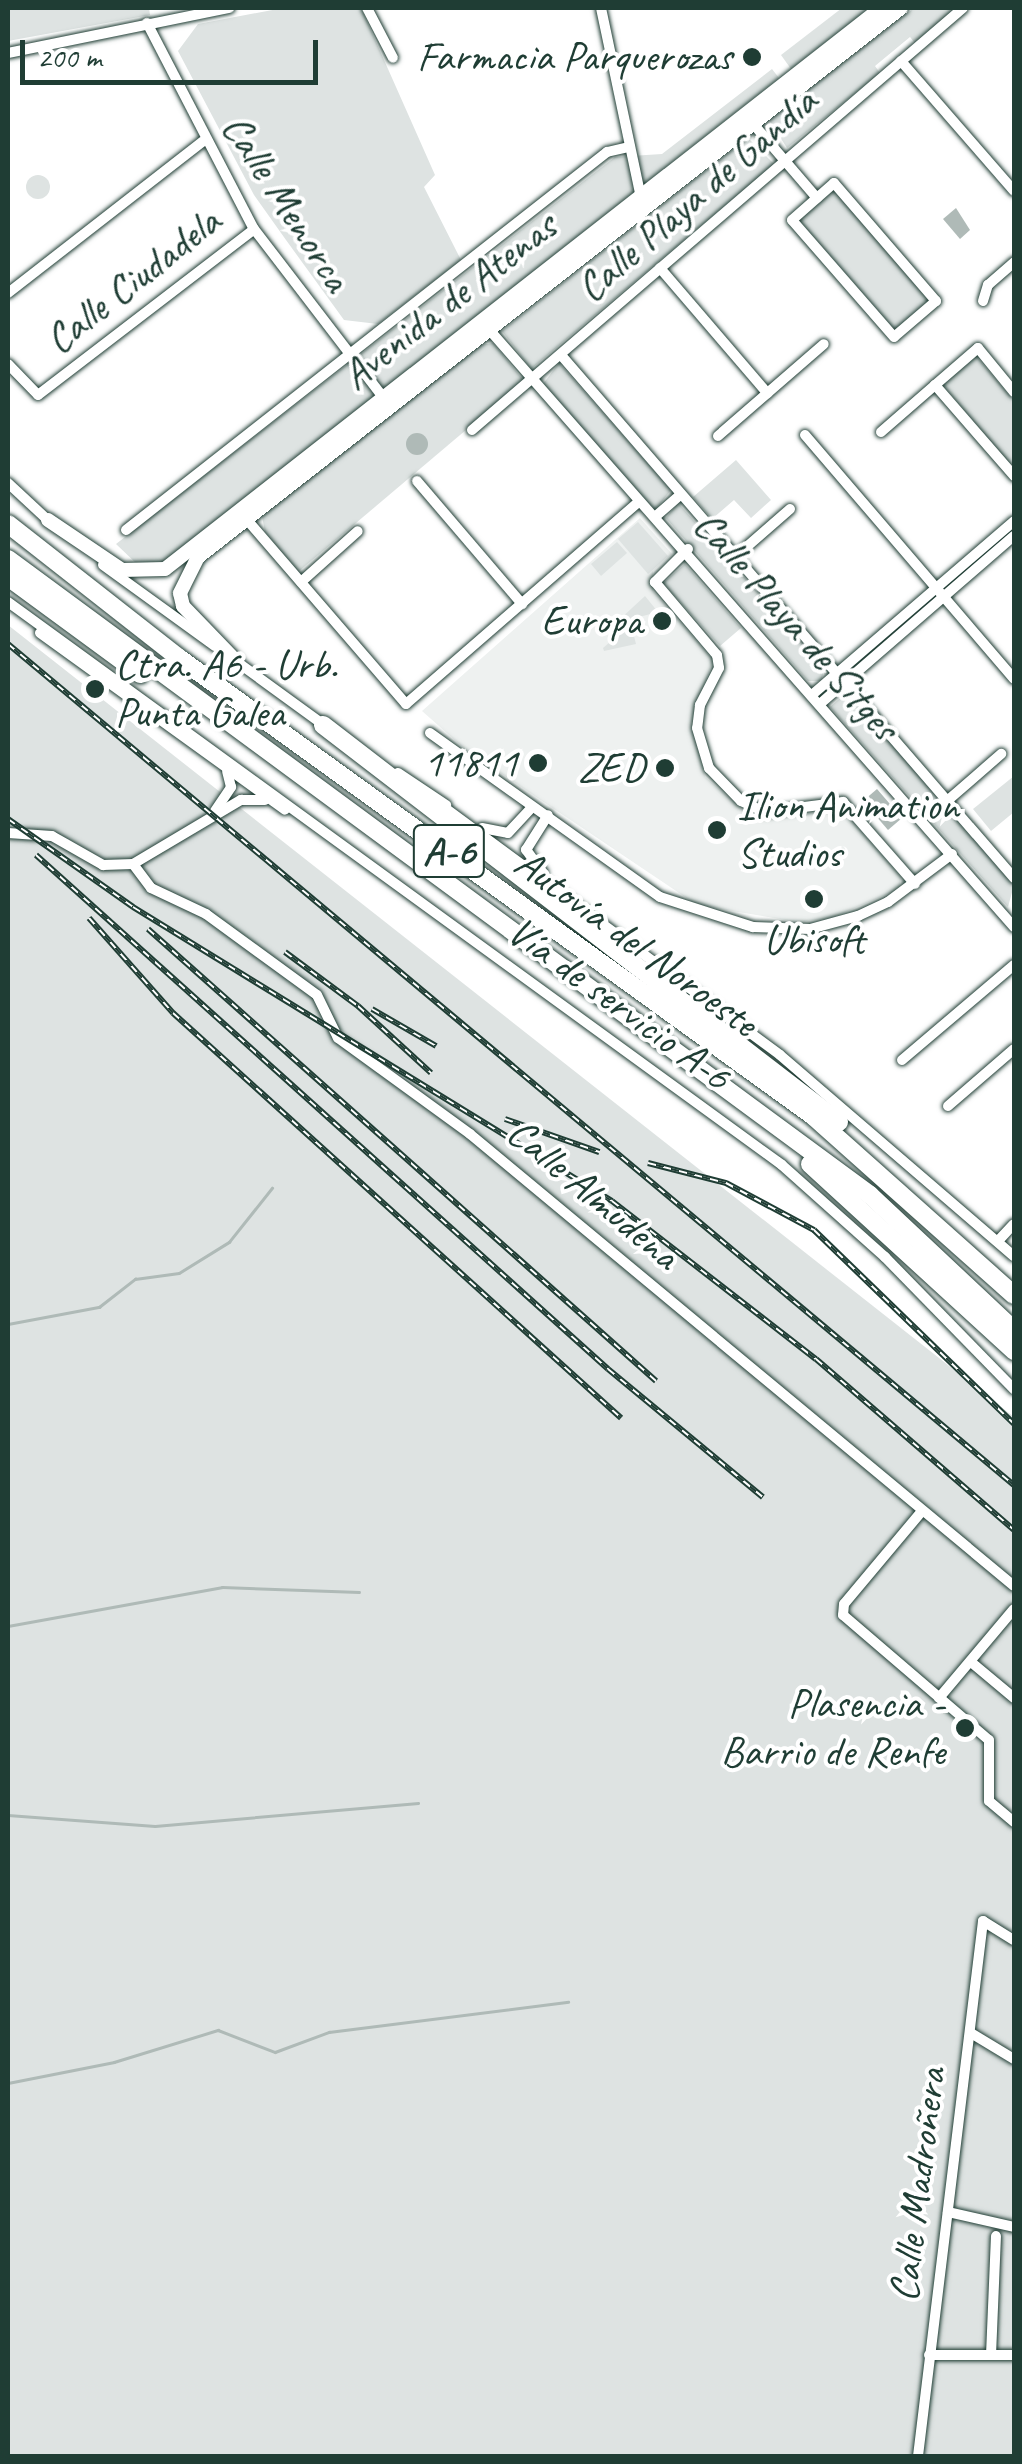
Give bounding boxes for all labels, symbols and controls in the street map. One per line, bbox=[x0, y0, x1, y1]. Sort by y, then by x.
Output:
scale bar bbox=[25, 20, 322, 82]
place label: Farmacia Parquerozas bbox=[415, 32, 732, 82]
text: 200 m bbox=[37, 38, 102, 76]
marker: Farmacia Parquerozas bbox=[741, 46, 763, 68]
street label: Calle Playa de Gandía bbox=[566, 76, 828, 314]
street label: Calle Menorca bbox=[210, 105, 362, 301]
street label: Calle Ciudadela bbox=[36, 197, 230, 365]
street label: Avenida de Atenas bbox=[332, 202, 566, 400]
street label: Calle Playa de Sitges bbox=[682, 500, 910, 752]
place label: Europa bbox=[541, 596, 642, 646]
marker: Europa bbox=[651, 610, 673, 632]
place label: Ctra. A6 - Urb. Punta Galea bbox=[115, 640, 337, 738]
marker: Ctra. A6 - Urb. Punta Galea bbox=[84, 678, 106, 700]
place label: 11811 bbox=[424, 738, 518, 788]
place label: ZED bbox=[577, 743, 645, 793]
marker: 11811 bbox=[527, 752, 549, 774]
marker: ZED bbox=[654, 757, 676, 779]
place label: Ilion Animation Studios bbox=[737, 781, 959, 879]
road number: A-6 bbox=[412, 816, 486, 886]
marker: Ilion Animation Studios bbox=[706, 819, 728, 841]
street label: Autovía del Noroeste bbox=[505, 838, 767, 1048]
marker: Ubisoft bbox=[803, 888, 825, 910]
street label: Vía de servicio A-6 bbox=[498, 906, 740, 1102]
place label: Ubisoft bbox=[764, 915, 864, 965]
street label: Calle Almudena bbox=[496, 1107, 690, 1281]
place label: Plasencia - Barrio de Renfe bbox=[721, 1679, 945, 1778]
marker: Plasencia - Barrio de Renfe bbox=[954, 1717, 976, 1739]
street label: Calle Madroñera bbox=[879, 2065, 957, 2305]

